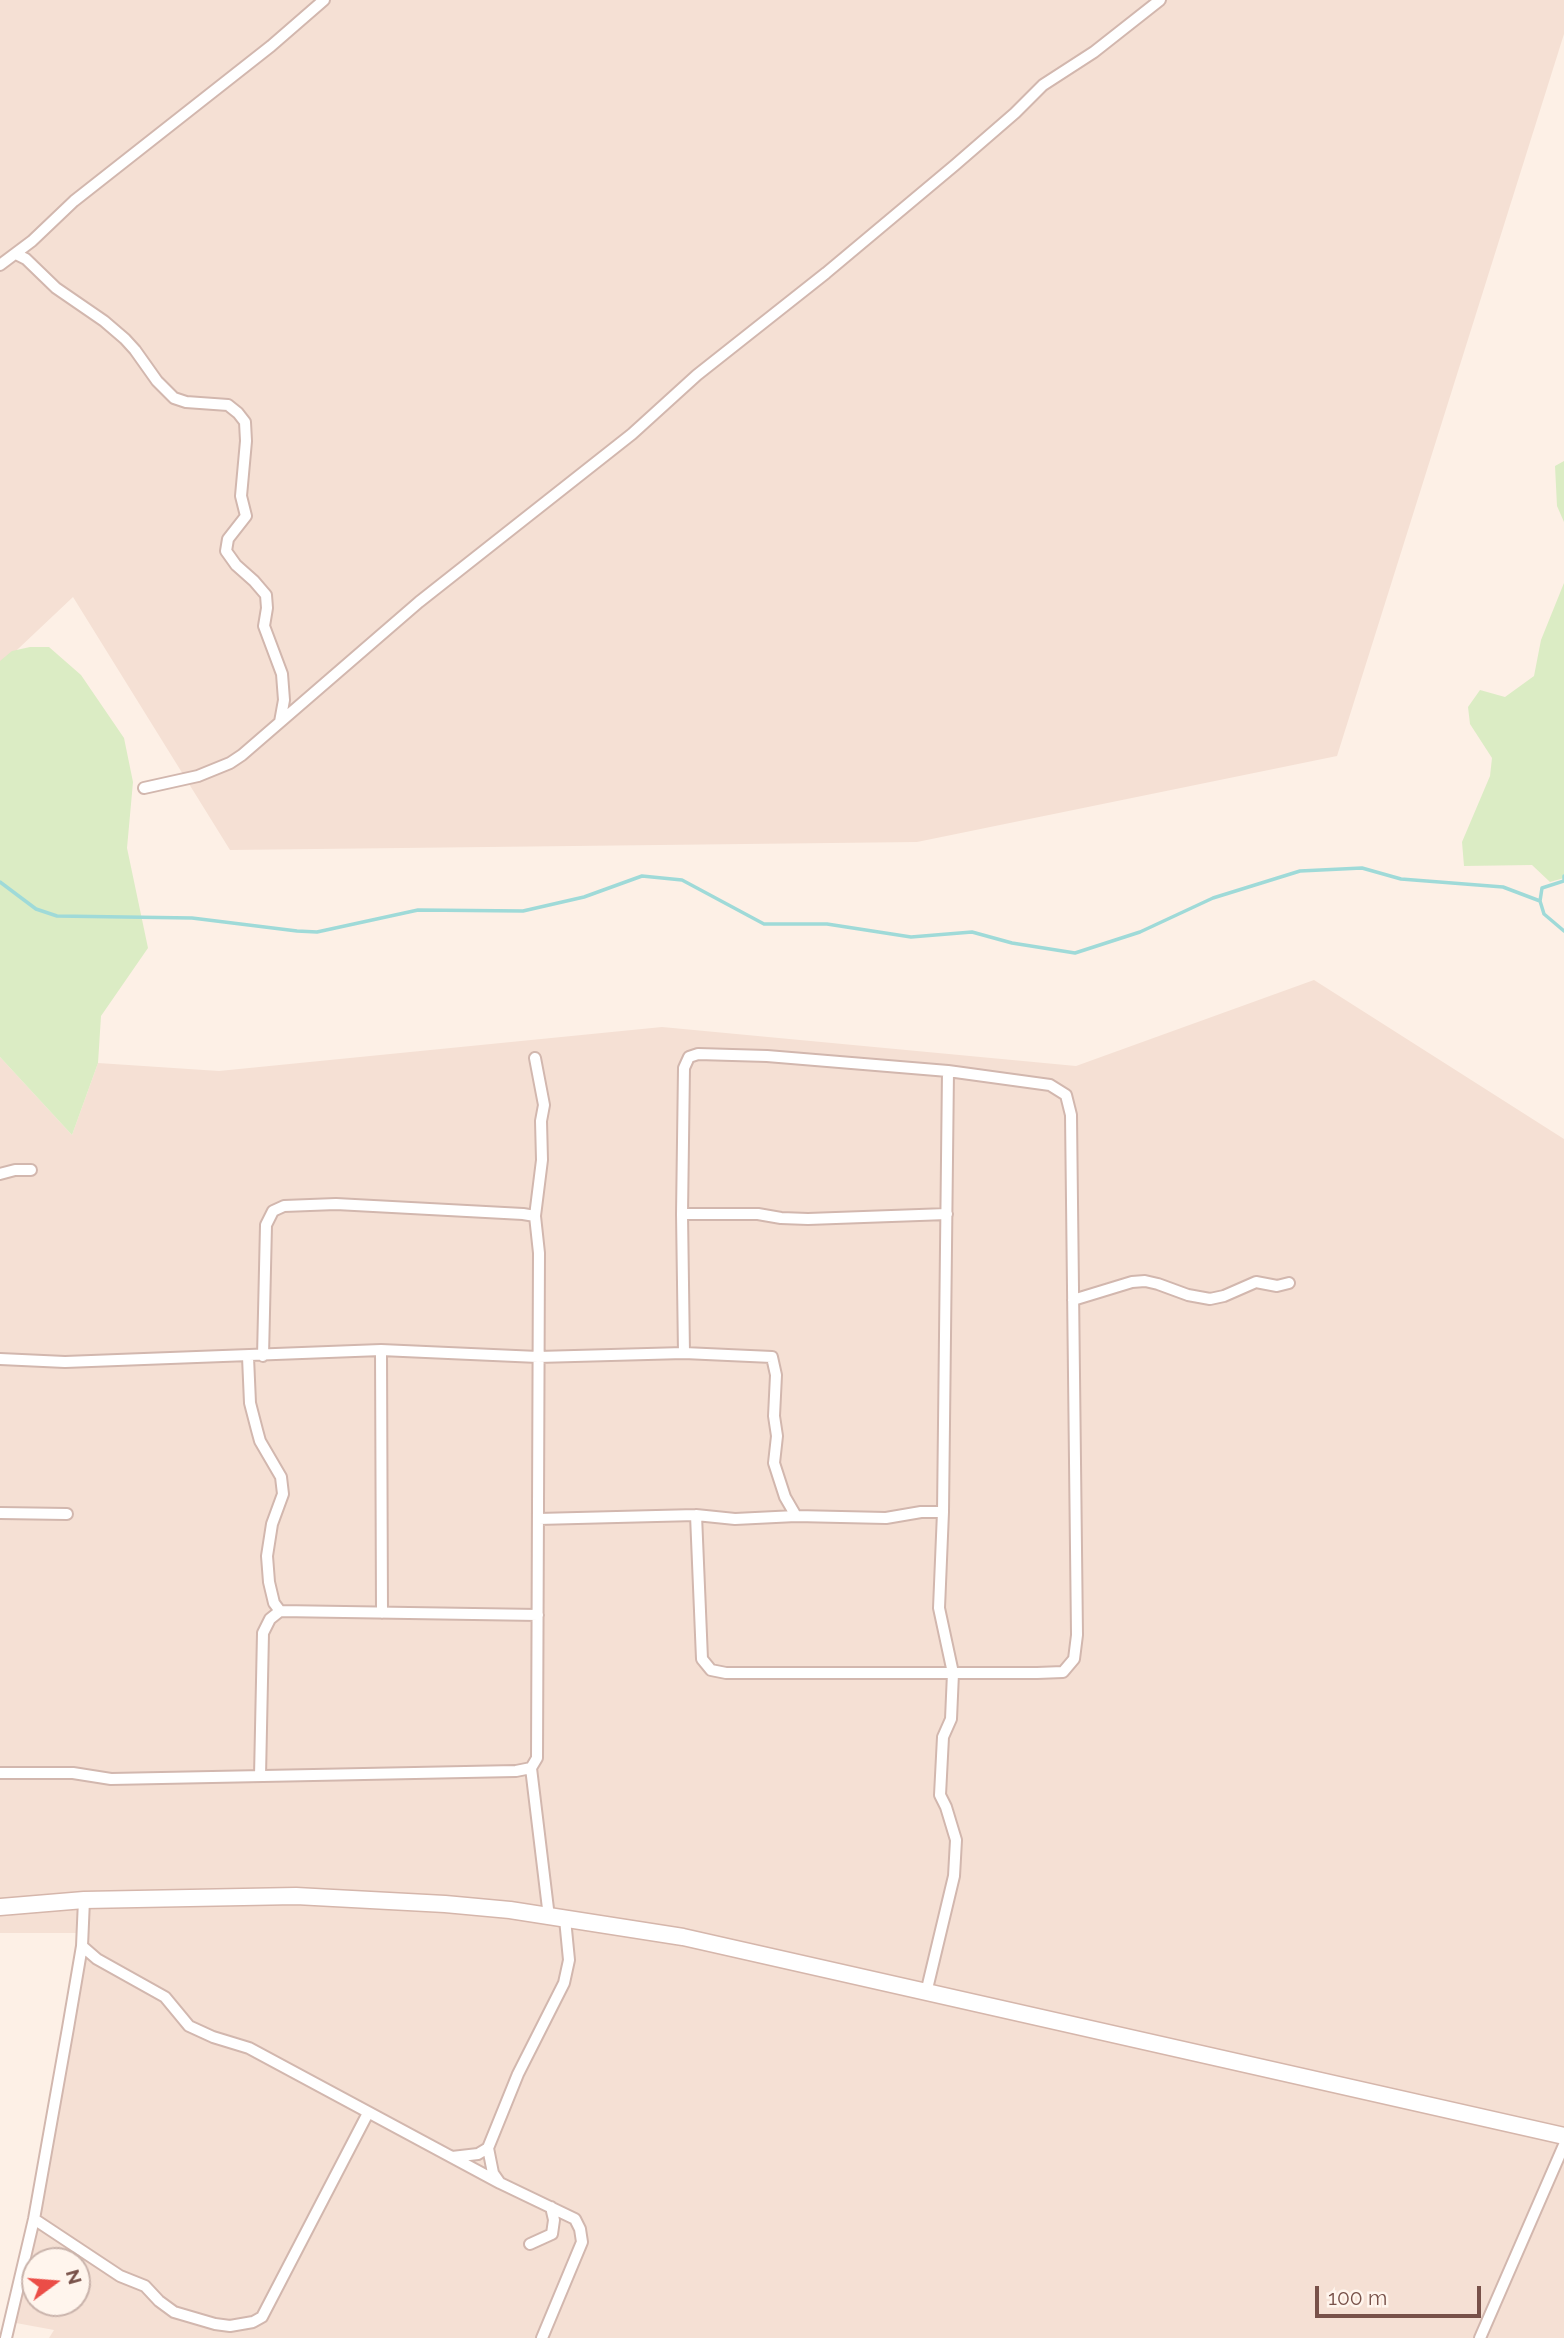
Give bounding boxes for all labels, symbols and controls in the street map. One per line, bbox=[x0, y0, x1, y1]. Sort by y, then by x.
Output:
north arrow bbox=[21, 2247, 91, 2317]
text: N bbox=[62, 2267, 87, 2287]
scale bar bbox=[1319, 2272, 1485, 2316]
text: 100 m bbox=[1328, 2285, 1387, 2310]

